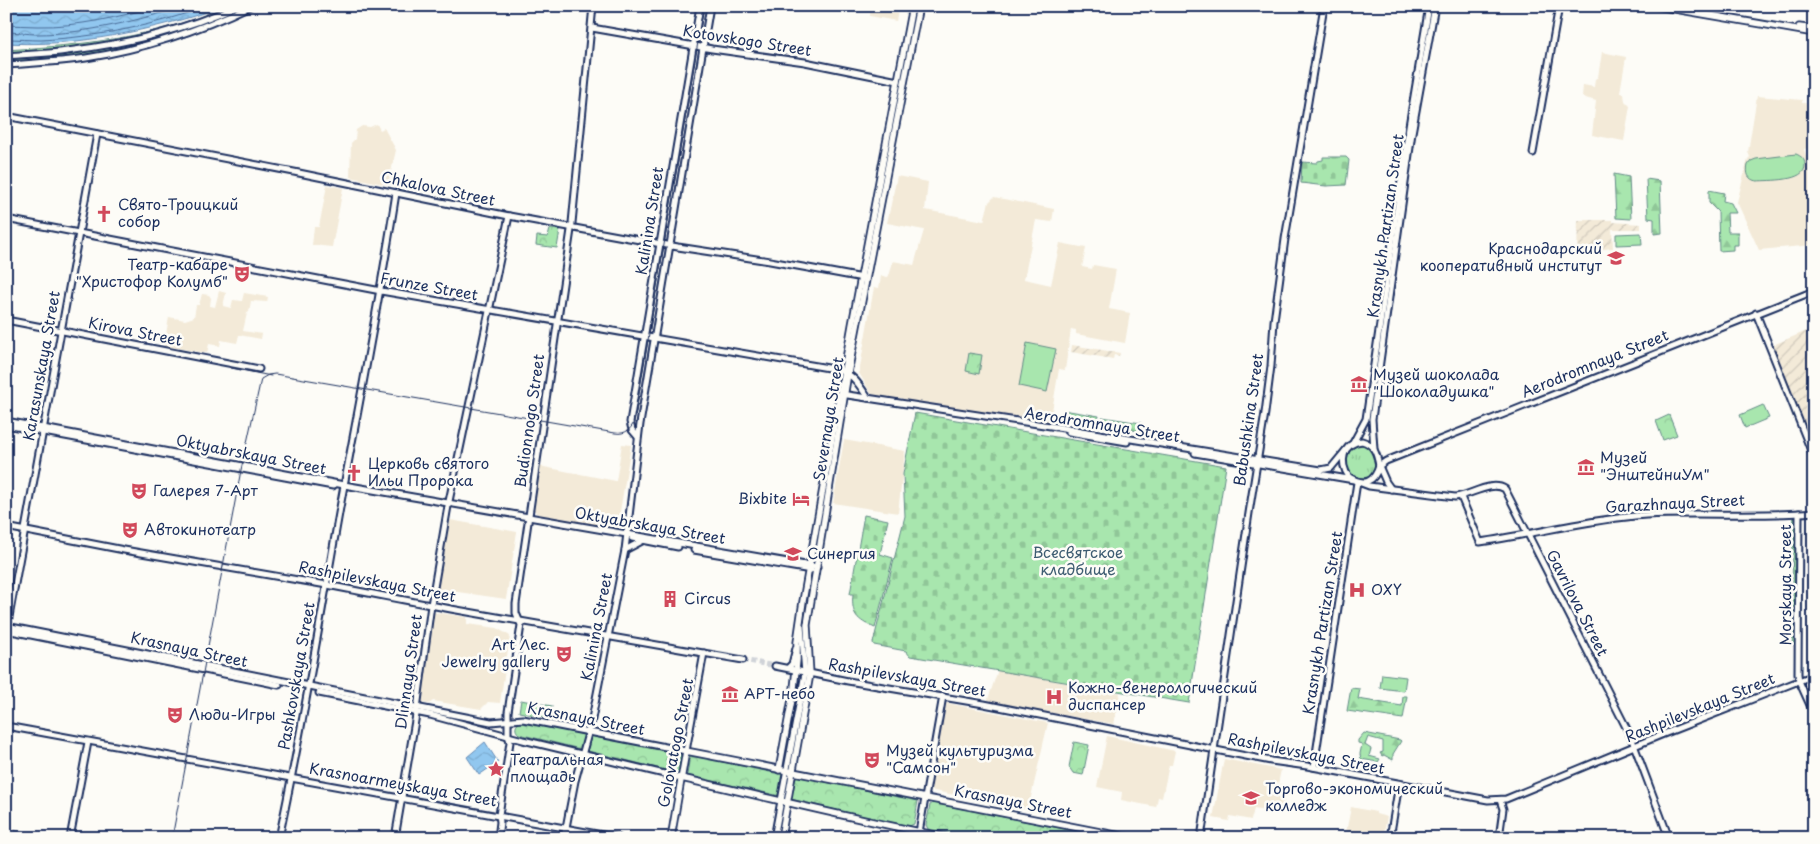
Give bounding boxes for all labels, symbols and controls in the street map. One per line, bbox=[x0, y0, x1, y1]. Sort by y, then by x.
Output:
street label: Kotovskogo Street bbox=[681, 18, 813, 61]
street label: Krasnykh Partizan Street bbox=[1360, 132, 1409, 319]
street label: Chkalova Street bbox=[379, 164, 498, 211]
street label: Kalinina Street bbox=[629, 165, 668, 277]
place label: Свято-Троицкий собор bbox=[118, 192, 238, 232]
church icon: Свято-Троицкий собор bbox=[94, 204, 114, 224]
place label: Краснодарский кооперативный институт bbox=[1420, 236, 1603, 276]
school or university icon: Краснодарский кооперативный институт bbox=[1606, 248, 1626, 268]
place label: Театр-кабаре "Христофор Колумб" bbox=[76, 252, 228, 292]
theatre icon: Театр-кабаре "Христофор Колумб" bbox=[232, 264, 252, 284]
street label: Frunze Street bbox=[379, 266, 480, 305]
street label: Karasunskaya Street bbox=[16, 289, 65, 443]
street label: Kirova Street bbox=[86, 310, 184, 351]
street label: Aerodromnaya Street bbox=[1517, 323, 1671, 403]
street label: Babushkina Street bbox=[1227, 352, 1268, 488]
street label: Budionnogo Street bbox=[508, 353, 549, 489]
street label: Severnaya Street bbox=[806, 355, 849, 482]
place label: Музей шоколада "Шоколадушка" bbox=[1373, 362, 1500, 402]
museum icon: Музей шоколада "Шоколадушка" bbox=[1349, 374, 1369, 394]
street label: Aerodromnaya Street bbox=[1023, 400, 1182, 447]
street label: Oktyabrskaya Street bbox=[174, 428, 328, 479]
place label: Музей "ЭнштейниУм" bbox=[1600, 445, 1710, 485]
place label: Церковь святого Ильи Пророка bbox=[368, 451, 489, 491]
museum icon: Музей "ЭнштейниУм" bbox=[1576, 457, 1596, 477]
church icon: Церковь святого Ильи Пророка bbox=[344, 463, 364, 483]
place label: Галерея 7-Арт bbox=[153, 478, 259, 501]
theatre icon: Галерея 7-Арт bbox=[129, 481, 149, 501]
place label: Bixbite bbox=[738, 486, 787, 509]
street label: Garazhnaya Street bbox=[1605, 487, 1745, 518]
hotel icon: Bixbite bbox=[791, 489, 811, 509]
street label: Oktyabrskaya Street bbox=[573, 500, 727, 549]
place label: Автокинотеатр bbox=[144, 517, 256, 540]
theatre icon: Автокинотеатр bbox=[120, 520, 140, 540]
street label: Morskaya Street bbox=[1773, 524, 1796, 646]
street label: Krasnykh Partizan Street bbox=[1296, 529, 1347, 716]
park label: Всесвятское кладбище bbox=[1032, 540, 1124, 580]
place label: Синергия bbox=[807, 541, 876, 564]
school or university icon: Синергия bbox=[783, 544, 803, 564]
street label: Gavrilova Street bbox=[1542, 545, 1615, 660]
street label: Rashpilevskaya Street bbox=[297, 554, 458, 607]
street label: Kalinina Street bbox=[574, 571, 617, 683]
place label: OXY bbox=[1371, 577, 1402, 600]
hospital icon: OXY bbox=[1347, 580, 1367, 600]
place label: Circus bbox=[684, 586, 731, 609]
building icon: Circus bbox=[660, 589, 680, 609]
street label: Pashkovskaya Street bbox=[271, 600, 320, 751]
street label: Dlinnaya Street bbox=[388, 613, 427, 731]
street label: Krasnaya Street bbox=[129, 625, 250, 672]
place label: Art Лес. Jewelry gallery bbox=[441, 632, 550, 672]
theatre icon: Art Лес. Jewelry gallery bbox=[554, 644, 574, 664]
street label: Rashpilevskaya Street bbox=[827, 651, 988, 702]
street label: Rashpilevskaya Street bbox=[1621, 666, 1778, 747]
place label: Кожно-венерологический диспансер bbox=[1068, 675, 1257, 715]
street label: Golovatogo Street bbox=[651, 676, 698, 809]
place label: АРТ-небо bbox=[744, 681, 815, 704]
museum icon: АРТ-небо bbox=[720, 684, 740, 704]
hospital icon: Кожно-венерологический диспансер bbox=[1044, 687, 1064, 707]
street label: Krasnaya Street bbox=[526, 695, 647, 740]
place label: Люди-Игры bbox=[189, 702, 276, 725]
theatre icon: Люди-Игры bbox=[165, 705, 185, 725]
street label: Rashpilevskaya Street bbox=[1226, 726, 1387, 779]
place label: Музей культуризма "Самсон" bbox=[886, 738, 1034, 778]
place label: Театральная площадь bbox=[510, 747, 604, 787]
theatre icon: Музей культуризма "Самсон" bbox=[862, 750, 882, 770]
street label: Krasnoarmeyskaya Street bbox=[308, 756, 499, 811]
place icon: Театральная площадь bbox=[486, 759, 506, 779]
place label: Торгово-экономический колледж bbox=[1265, 776, 1443, 816]
street label: Krasnaya Street bbox=[953, 778, 1074, 823]
school or university icon: Торгово-экономический колледж bbox=[1241, 788, 1261, 808]

